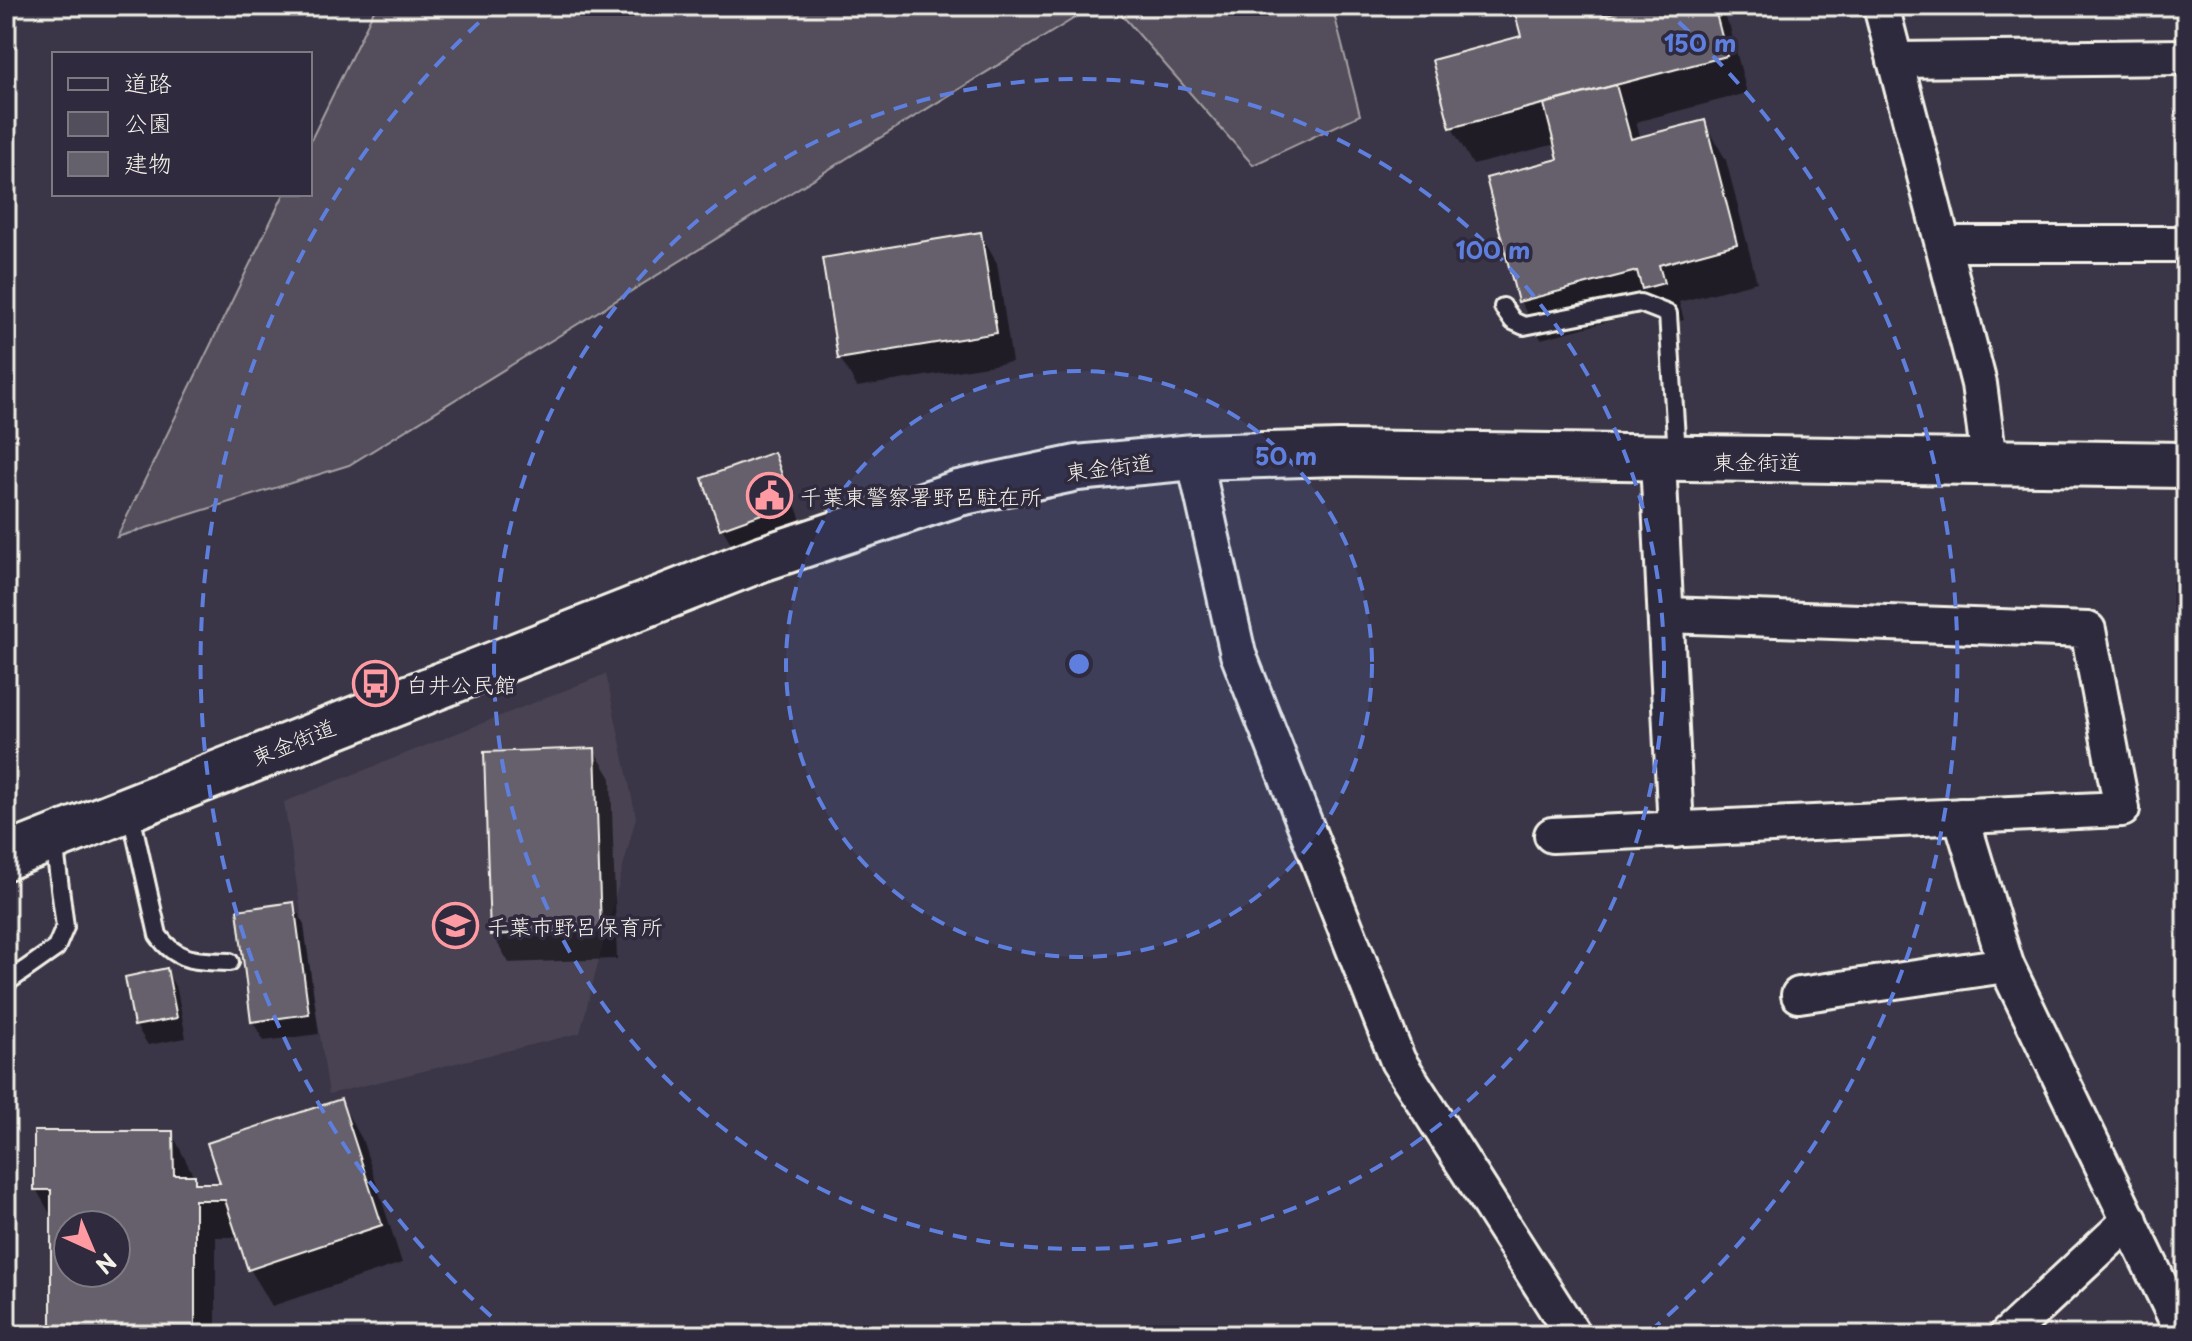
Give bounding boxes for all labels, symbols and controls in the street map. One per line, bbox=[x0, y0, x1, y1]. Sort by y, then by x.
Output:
text: 150 m bbox=[1664, 24, 1736, 60]
legend bbox=[52, 52, 312, 196]
text: 道路 bbox=[124, 64, 172, 100]
text: 公園 bbox=[124, 104, 172, 140]
text: 建物 bbox=[124, 144, 172, 180]
text: 100 m bbox=[1456, 231, 1530, 267]
text: 50 m bbox=[1255, 437, 1317, 473]
street label: 東金街道 bbox=[1063, 444, 1155, 488]
street label: 東金街道 bbox=[1713, 444, 1801, 477]
public building icon: 千葉東警察署野呂駐在所 bbox=[745, 471, 793, 519]
place label: 千葉東警察署野呂駐在所 bbox=[800, 479, 1042, 512]
centre of rings bbox=[1065, 650, 1093, 678]
bus stop icon: 白井公民館 bbox=[351, 659, 399, 707]
place label: 白井公民館 bbox=[406, 667, 516, 700]
street label: 東金街道 bbox=[246, 709, 340, 773]
school or university icon: 千葉市野呂保育所 bbox=[432, 901, 480, 949]
place label: 千葉市野呂保育所 bbox=[487, 909, 663, 942]
north arrow bbox=[52, 1209, 132, 1289]
text: N bbox=[89, 1247, 125, 1282]

